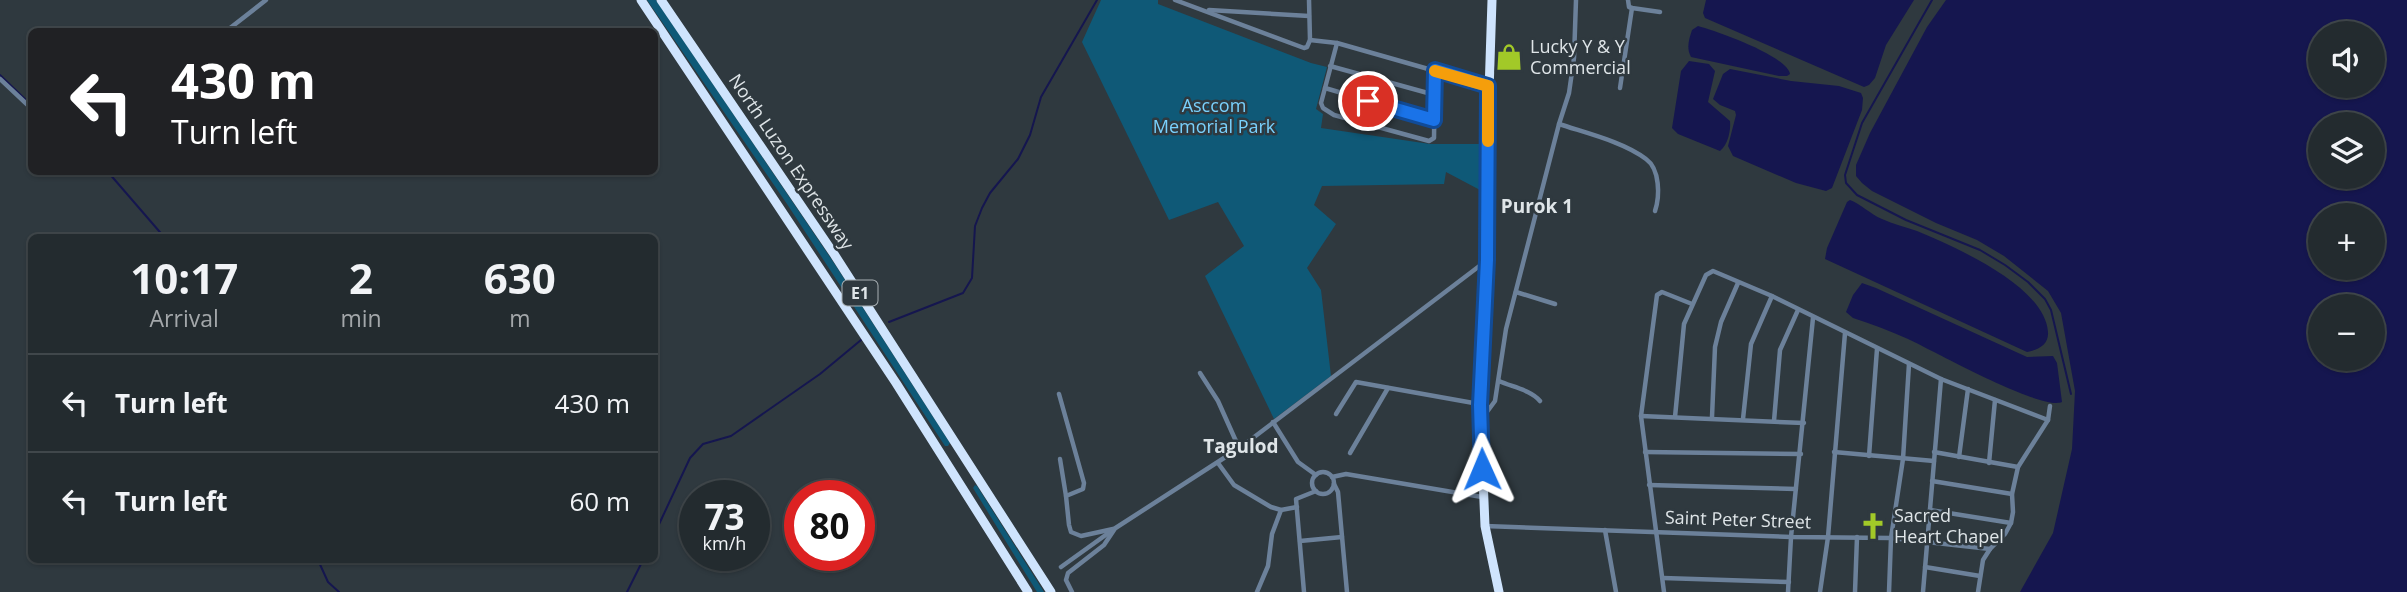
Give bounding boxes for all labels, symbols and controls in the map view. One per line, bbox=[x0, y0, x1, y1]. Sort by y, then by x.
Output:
map controls bbox=[2308, 21, 2385, 371]
button: sound bbox=[2308, 21, 2385, 98]
place label: Lucky Y & Y Commercial bbox=[1530, 34, 1631, 79]
shop icon: Lucky Y & Y Commercial bbox=[1494, 42, 1524, 72]
text: 430 m bbox=[171, 47, 316, 113]
icon: left bbox=[56, 56, 147, 147]
street label: North Luzon Expressway bbox=[724, 69, 860, 255]
pin bbox=[1338, 71, 1398, 131]
icon: arrive bbox=[1349, 82, 1387, 120]
park label: Asccom Memorial Park bbox=[1153, 93, 1276, 138]
text: Turn left bbox=[171, 110, 297, 153]
button: layers bbox=[2308, 112, 2385, 189]
district label: Purok 1 bbox=[1501, 193, 1573, 219]
button: + bbox=[2308, 203, 2385, 280]
text: 10:17 bbox=[130, 249, 238, 306]
text: 2 bbox=[349, 249, 373, 306]
text: 630 bbox=[484, 249, 556, 306]
road number: E1 bbox=[842, 280, 878, 306]
button: − bbox=[2308, 294, 2385, 371]
text: Arrival bbox=[150, 302, 219, 334]
text: min bbox=[340, 302, 382, 334]
text: m bbox=[509, 302, 530, 334]
icon: left bbox=[56, 384, 94, 422]
text: Turn left bbox=[115, 385, 227, 421]
text: 430 m bbox=[555, 385, 630, 421]
position arrow bbox=[1445, 432, 1519, 506]
district label: Tagulod bbox=[1203, 433, 1279, 459]
speed limit sign: 80 bbox=[784, 480, 875, 571]
icon: left bbox=[56, 482, 94, 520]
text: Turn left bbox=[115, 483, 227, 519]
text: 60 m bbox=[569, 483, 630, 519]
text: 73 bbox=[704, 493, 745, 540]
place label: Sacred Heart Chapel bbox=[1894, 503, 2004, 548]
street label: Saint Peter Street bbox=[1665, 504, 1812, 534]
church icon: Sacred Heart Chapel bbox=[1858, 511, 1888, 541]
text: km/h bbox=[703, 531, 746, 555]

